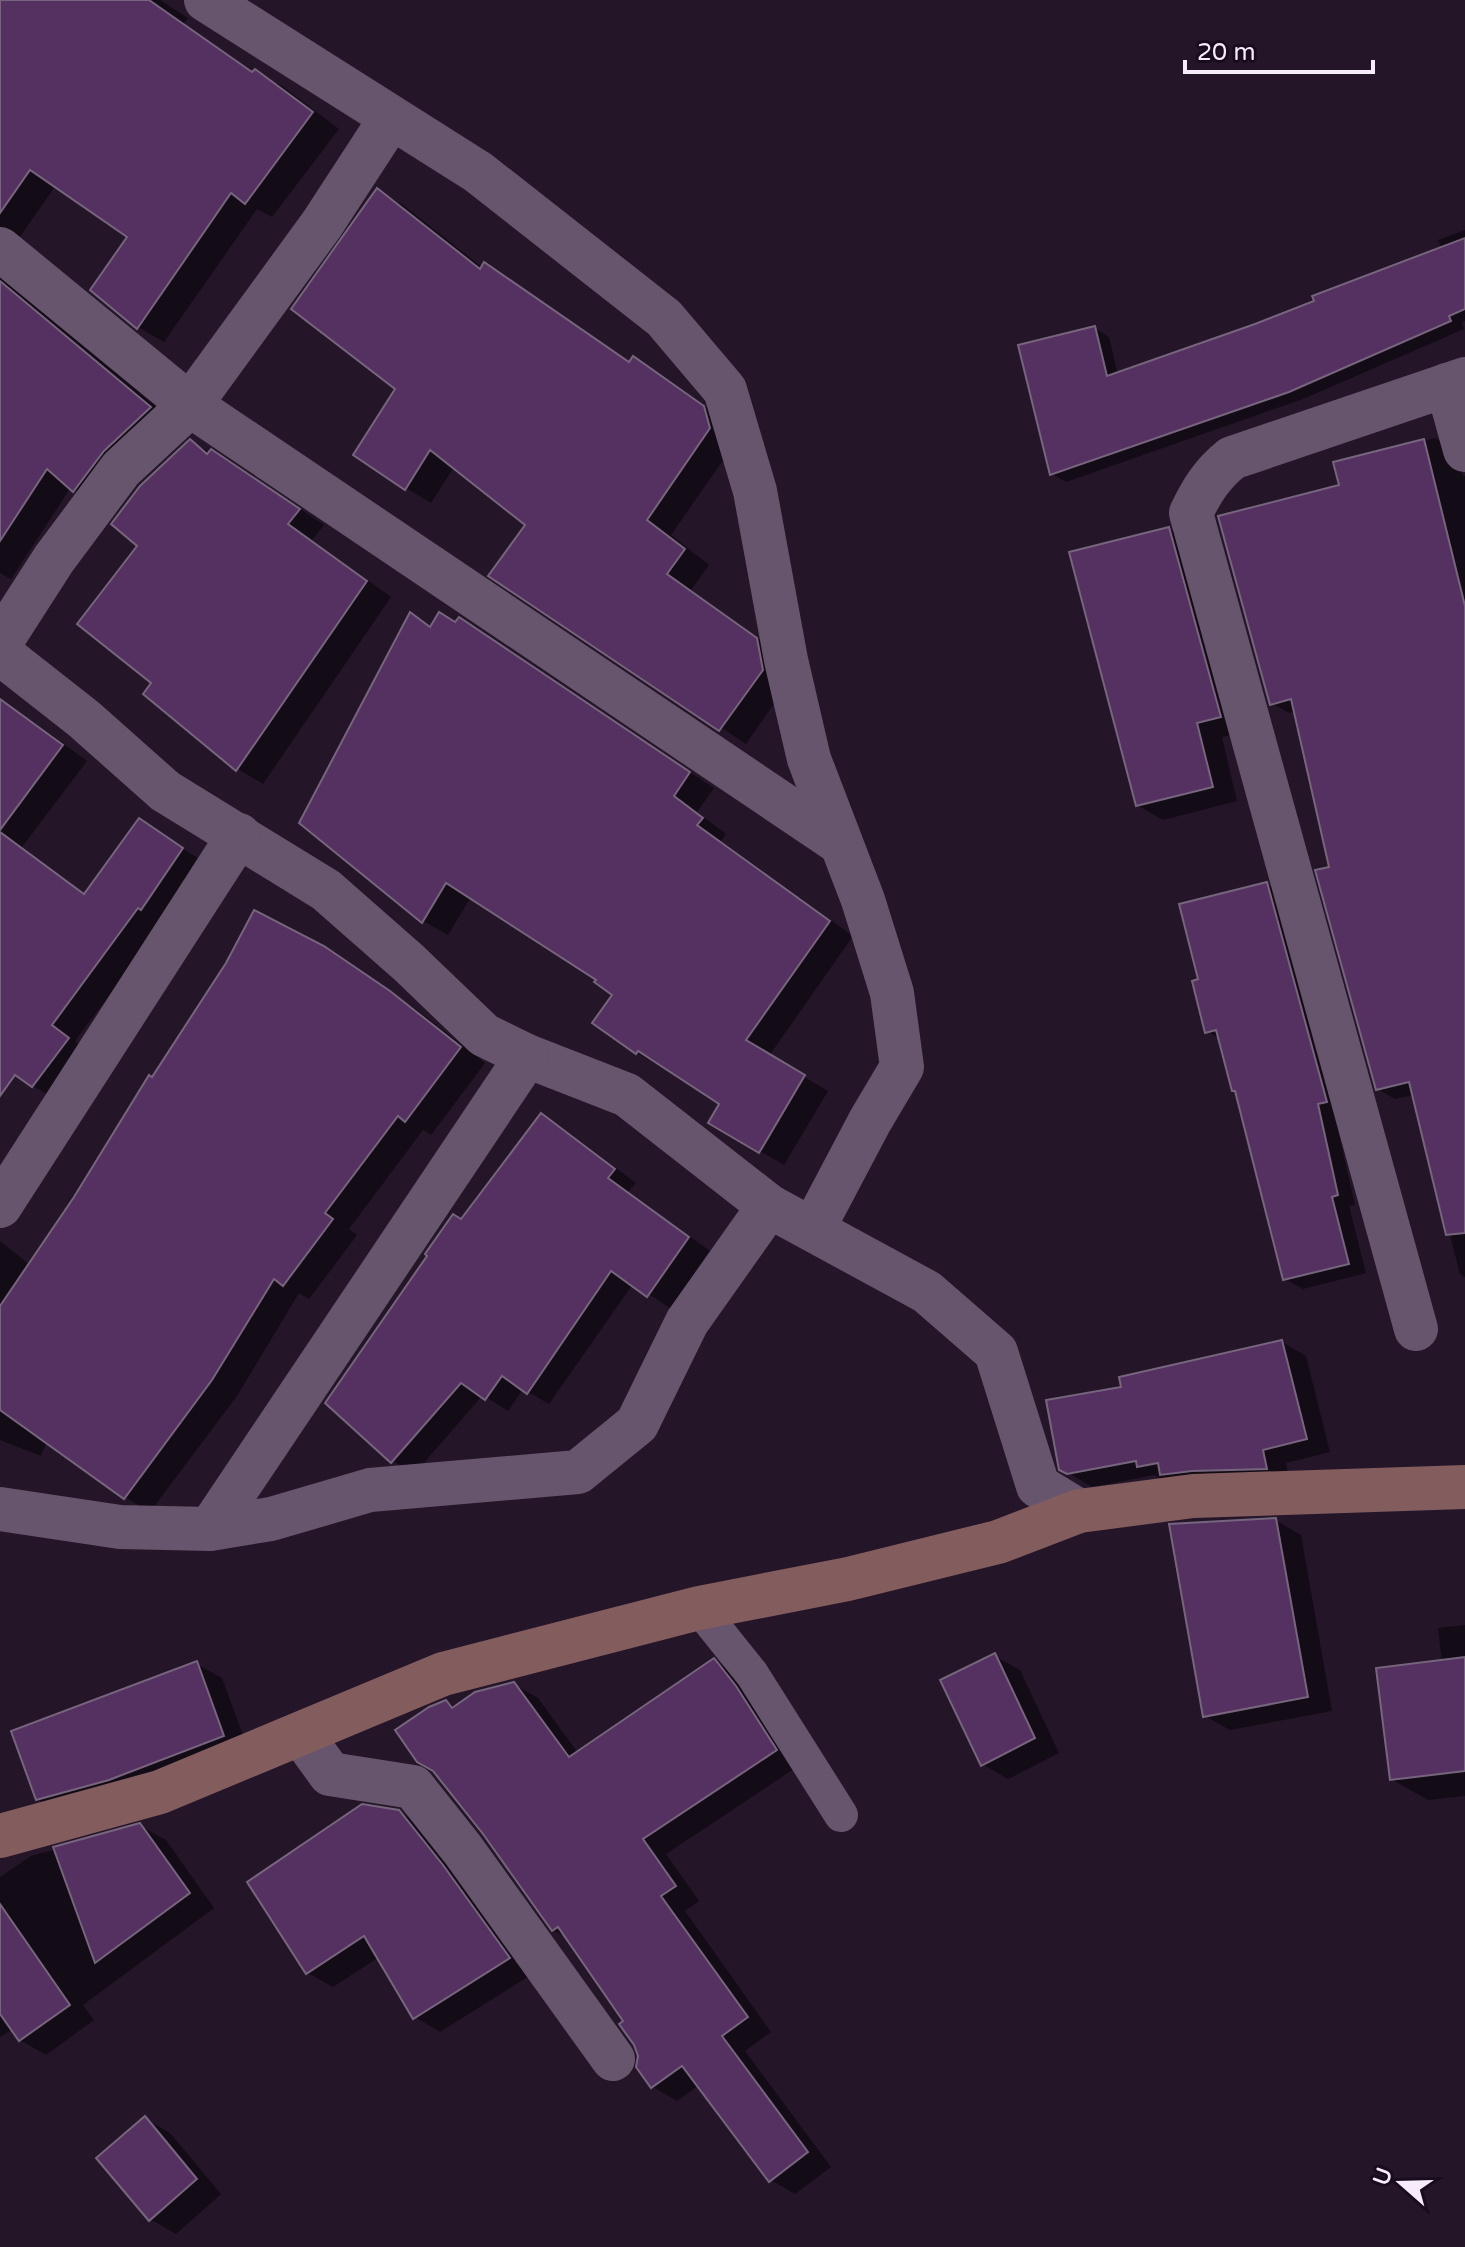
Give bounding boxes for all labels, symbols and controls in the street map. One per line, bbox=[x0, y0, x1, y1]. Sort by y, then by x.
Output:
scale bar bbox=[1185, 24, 1373, 74]
text: 20 m bbox=[1197, 38, 1255, 67]
north arrow bbox=[1361, 2143, 1441, 2223]
text: U bbox=[1368, 2164, 1398, 2189]

